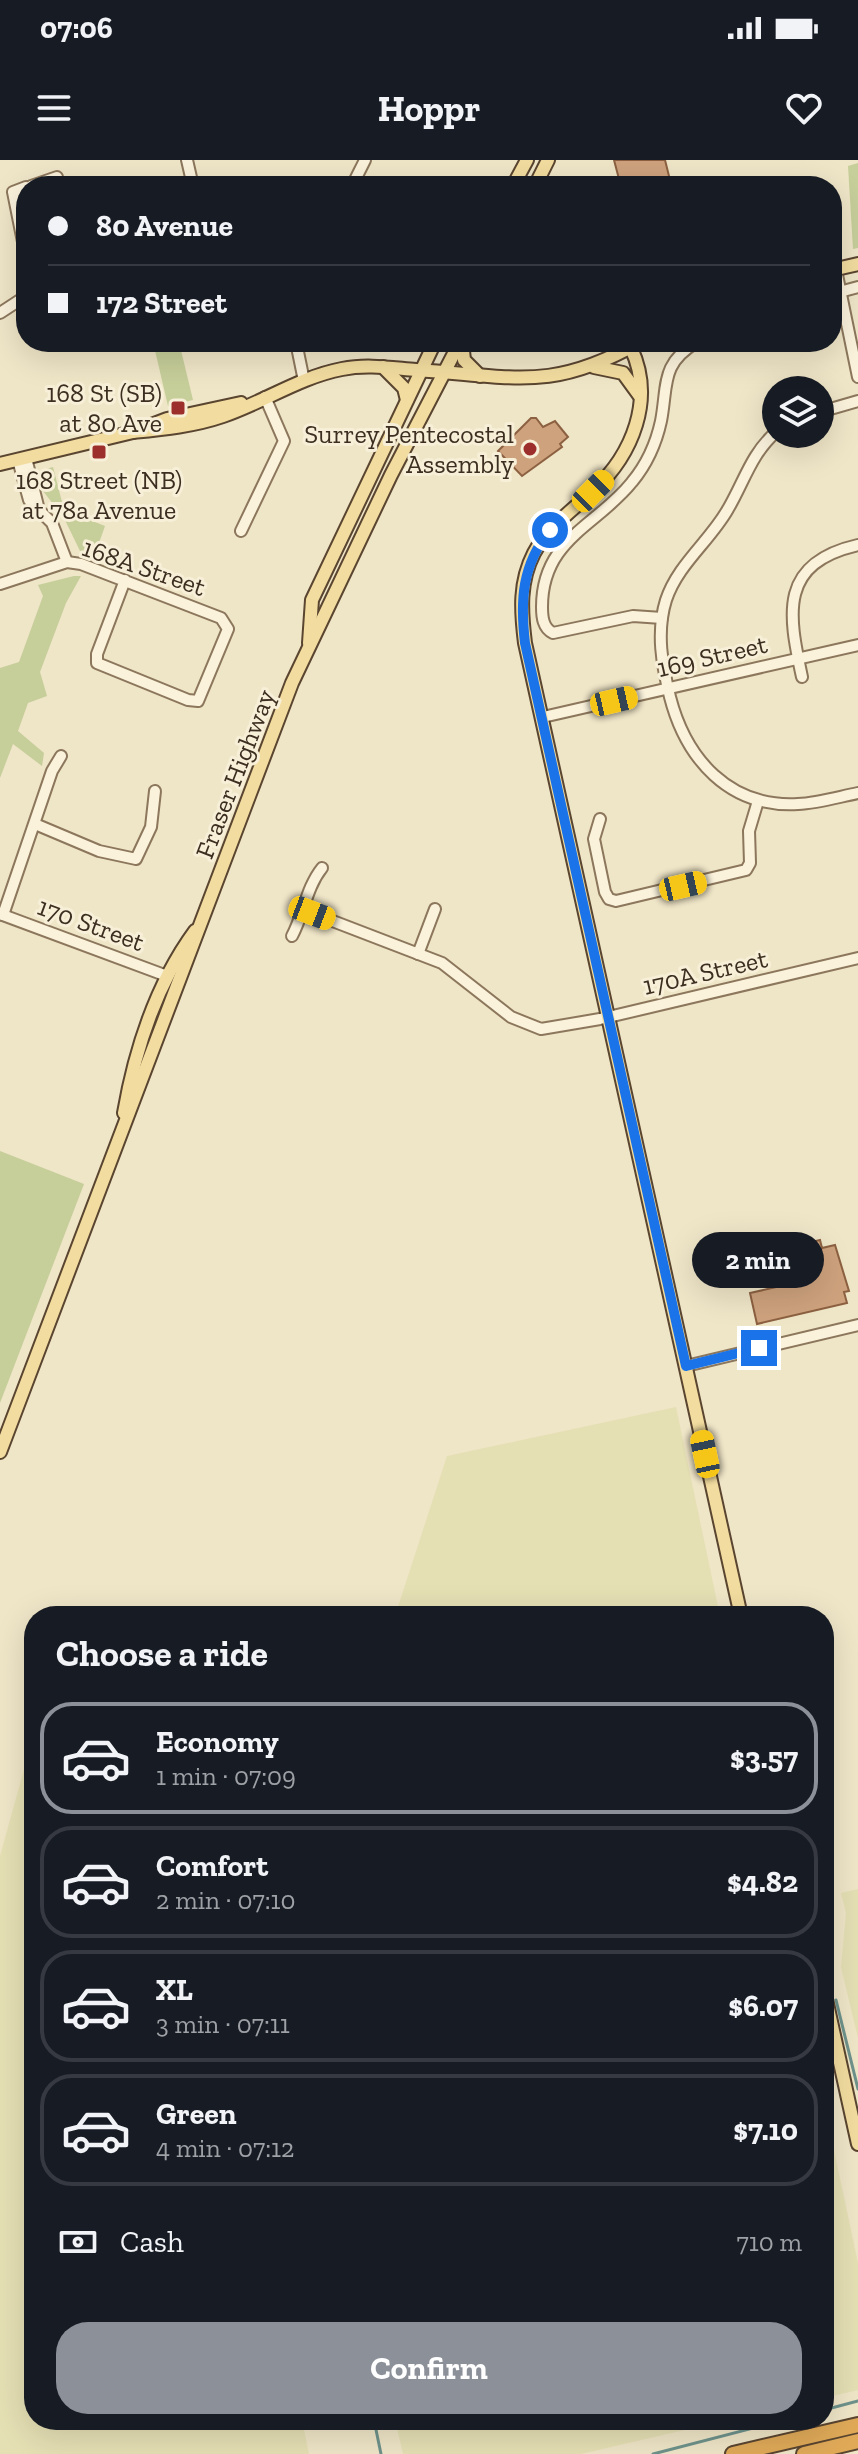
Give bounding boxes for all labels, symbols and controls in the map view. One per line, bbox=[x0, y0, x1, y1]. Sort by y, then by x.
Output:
text: 07:06 bbox=[40, 10, 113, 46]
icon: menu bbox=[32, 86, 76, 130]
icon: heart bbox=[782, 86, 826, 130]
text: Hoppr bbox=[378, 87, 480, 130]
text: 80 Avenue bbox=[96, 208, 233, 244]
text: 172 Street bbox=[96, 285, 227, 321]
map controls bbox=[762, 376, 834, 448]
button: layers bbox=[762, 376, 834, 448]
place label: 168 St (SB) at 80 Ave bbox=[46, 377, 162, 439]
marker: 168 St (SB) at 80 Ave bbox=[169, 399, 187, 417]
place label: Surrey Pentecostal Assembly bbox=[304, 418, 515, 480]
marker: Surrey Pentecostal Assembly bbox=[521, 440, 539, 458]
marker: 168 Street (NB) at 78a Avenue bbox=[90, 443, 108, 461]
place label: 168 Street (NB) at 78a Avenue bbox=[16, 464, 182, 526]
car bbox=[568, 466, 618, 516]
route start bbox=[532, 512, 568, 548]
street label: 168A Street bbox=[78, 531, 210, 603]
street label: 169 Street bbox=[654, 628, 771, 684]
street label: Fraser Highway bbox=[188, 684, 282, 863]
car bbox=[588, 684, 640, 718]
car bbox=[657, 869, 709, 903]
street label: 170 Street bbox=[33, 890, 149, 958]
car bbox=[285, 893, 339, 933]
street label: 170A Street bbox=[640, 942, 771, 1002]
callout: 2 min bbox=[693, 1232, 825, 1288]
text: 2 min bbox=[726, 1244, 790, 1276]
route end bbox=[741, 1330, 777, 1366]
car bbox=[688, 1428, 722, 1480]
text: Choose a ride bbox=[56, 1632, 268, 1675]
icon: car bbox=[60, 1722, 132, 1794]
text: Economy bbox=[156, 1724, 279, 1760]
text: $3.57 bbox=[730, 1740, 798, 1776]
text: 1 min · 07:09 bbox=[156, 1760, 296, 1792]
icon: car bbox=[60, 1846, 132, 1918]
text: Comfort bbox=[156, 1848, 268, 1884]
text: $4.82 bbox=[727, 1864, 798, 1900]
text: 2 min · 07:10 bbox=[156, 1884, 295, 1916]
icon: car bbox=[60, 1970, 132, 2042]
text: XL bbox=[156, 1972, 193, 2008]
text: $6.07 bbox=[728, 1988, 798, 2024]
text: 3 min · 07:11 bbox=[156, 2008, 290, 2040]
icon: car bbox=[60, 2094, 132, 2166]
text: Green bbox=[156, 2096, 236, 2132]
text: $7.10 bbox=[733, 2112, 798, 2148]
text: 4 min · 07:12 bbox=[156, 2132, 294, 2164]
icon: cash bbox=[56, 2220, 100, 2264]
text: Cash bbox=[120, 2224, 184, 2260]
text: 710 m bbox=[736, 2226, 802, 2258]
button: Confirm bbox=[56, 2322, 802, 2414]

